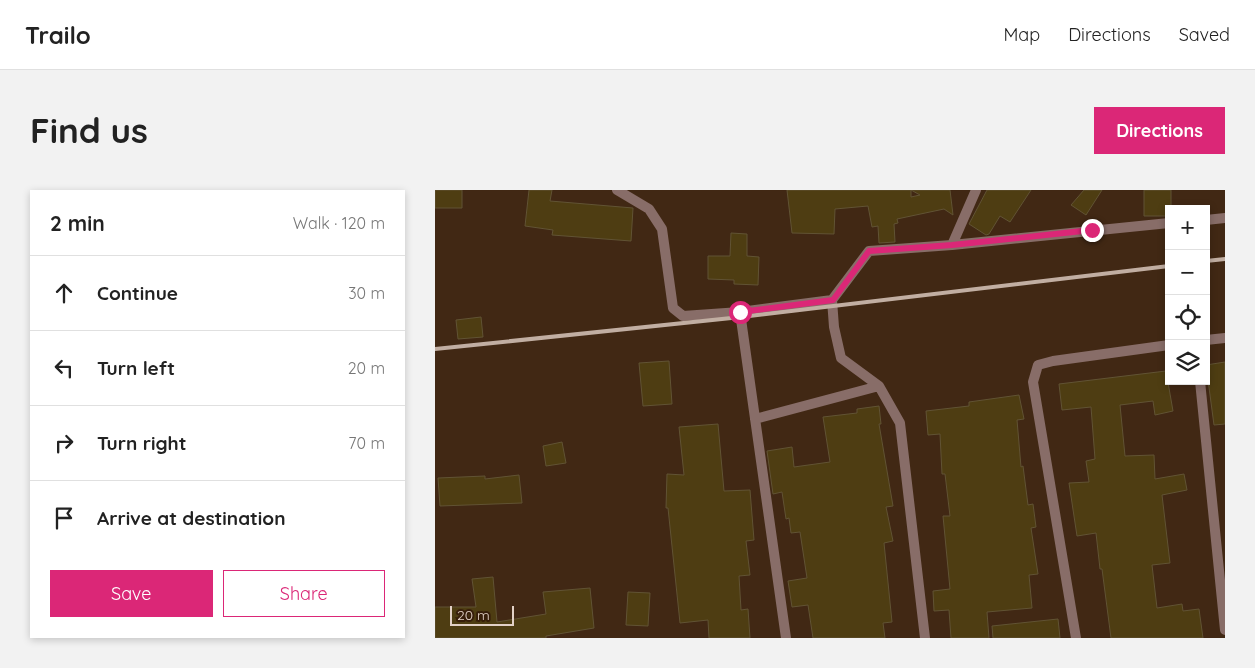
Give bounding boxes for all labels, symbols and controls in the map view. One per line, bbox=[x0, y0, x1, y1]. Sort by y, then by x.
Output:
text: Trailo bbox=[25, 20, 91, 50]
text: Map bbox=[1003, 23, 1040, 46]
text: Directions bbox=[1068, 23, 1151, 46]
text: Saved bbox=[1179, 23, 1230, 46]
button: Directions bbox=[1094, 107, 1225, 154]
text: Find us bbox=[30, 108, 148, 152]
map controls bbox=[1165, 205, 1210, 385]
button: + bbox=[1165, 205, 1210, 250]
text: 2 min bbox=[50, 210, 105, 236]
text: Walk · 120 m bbox=[293, 213, 385, 233]
route end bbox=[1081, 219, 1104, 242]
button: − bbox=[1165, 250, 1210, 295]
icon: ahead bbox=[50, 279, 78, 307]
text: Continue bbox=[97, 281, 178, 305]
text: 30 m bbox=[348, 283, 385, 303]
button: locate bbox=[1165, 295, 1210, 340]
route start bbox=[729, 301, 752, 324]
button: layers bbox=[1165, 340, 1210, 385]
icon: left bbox=[50, 354, 78, 382]
text: Turn left bbox=[97, 356, 175, 380]
text: 20 m bbox=[348, 358, 385, 378]
icon: right bbox=[50, 429, 78, 457]
text: Turn right bbox=[97, 431, 186, 455]
text: 70 m bbox=[348, 433, 385, 453]
icon: arrive bbox=[50, 504, 78, 532]
text: Arrive at destination bbox=[97, 506, 286, 530]
button: Save bbox=[50, 570, 213, 617]
button: Share bbox=[223, 570, 385, 617]
scale bar bbox=[450, 603, 514, 626]
text: 20 m bbox=[457, 606, 490, 624]

